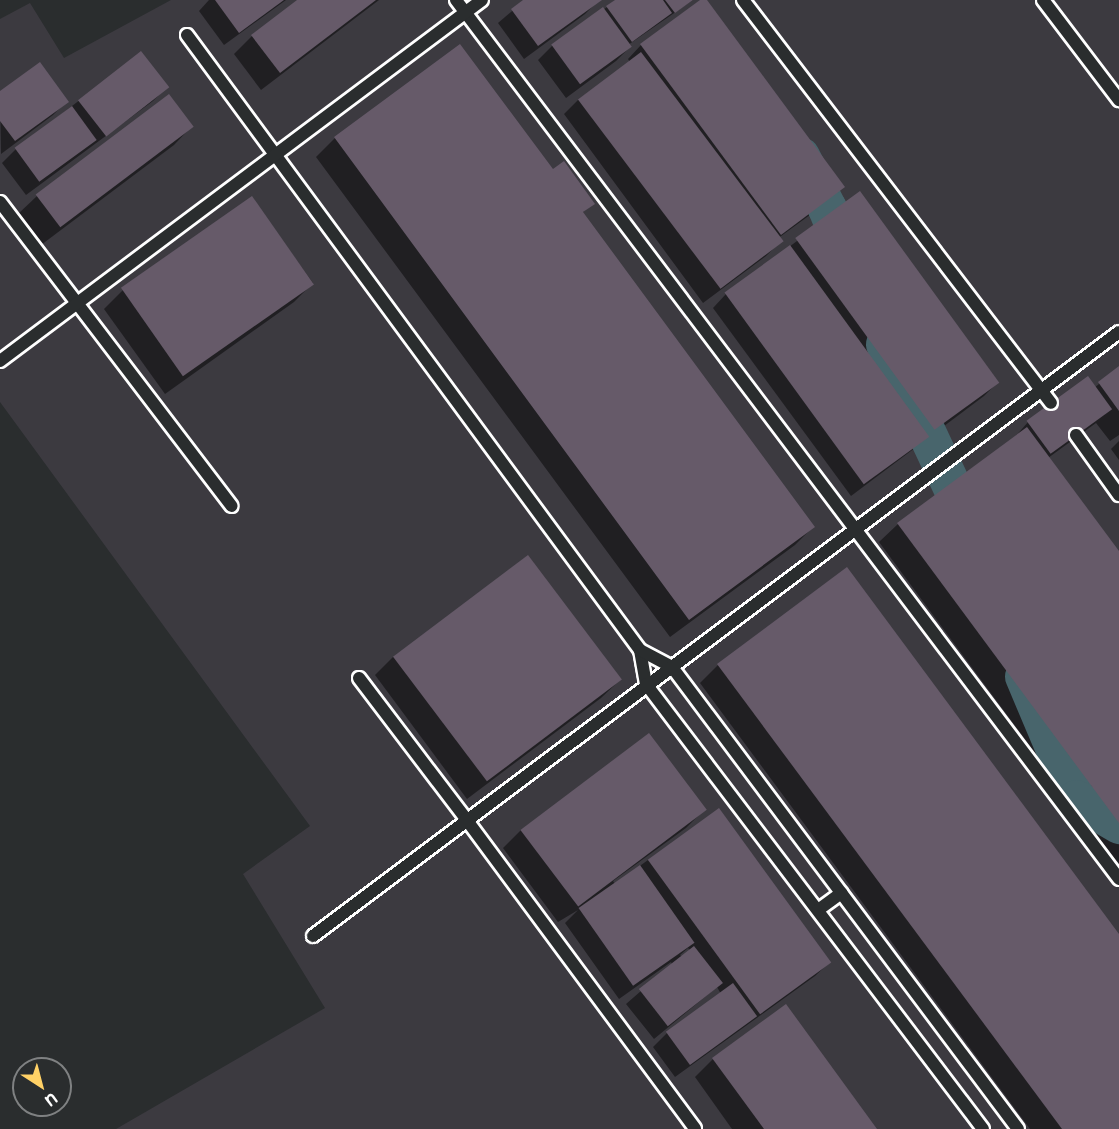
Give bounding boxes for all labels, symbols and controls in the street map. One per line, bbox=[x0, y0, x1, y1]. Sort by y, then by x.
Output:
north arrow bbox=[12, 1057, 72, 1117]
text: U bbox=[41, 1089, 62, 1112]

